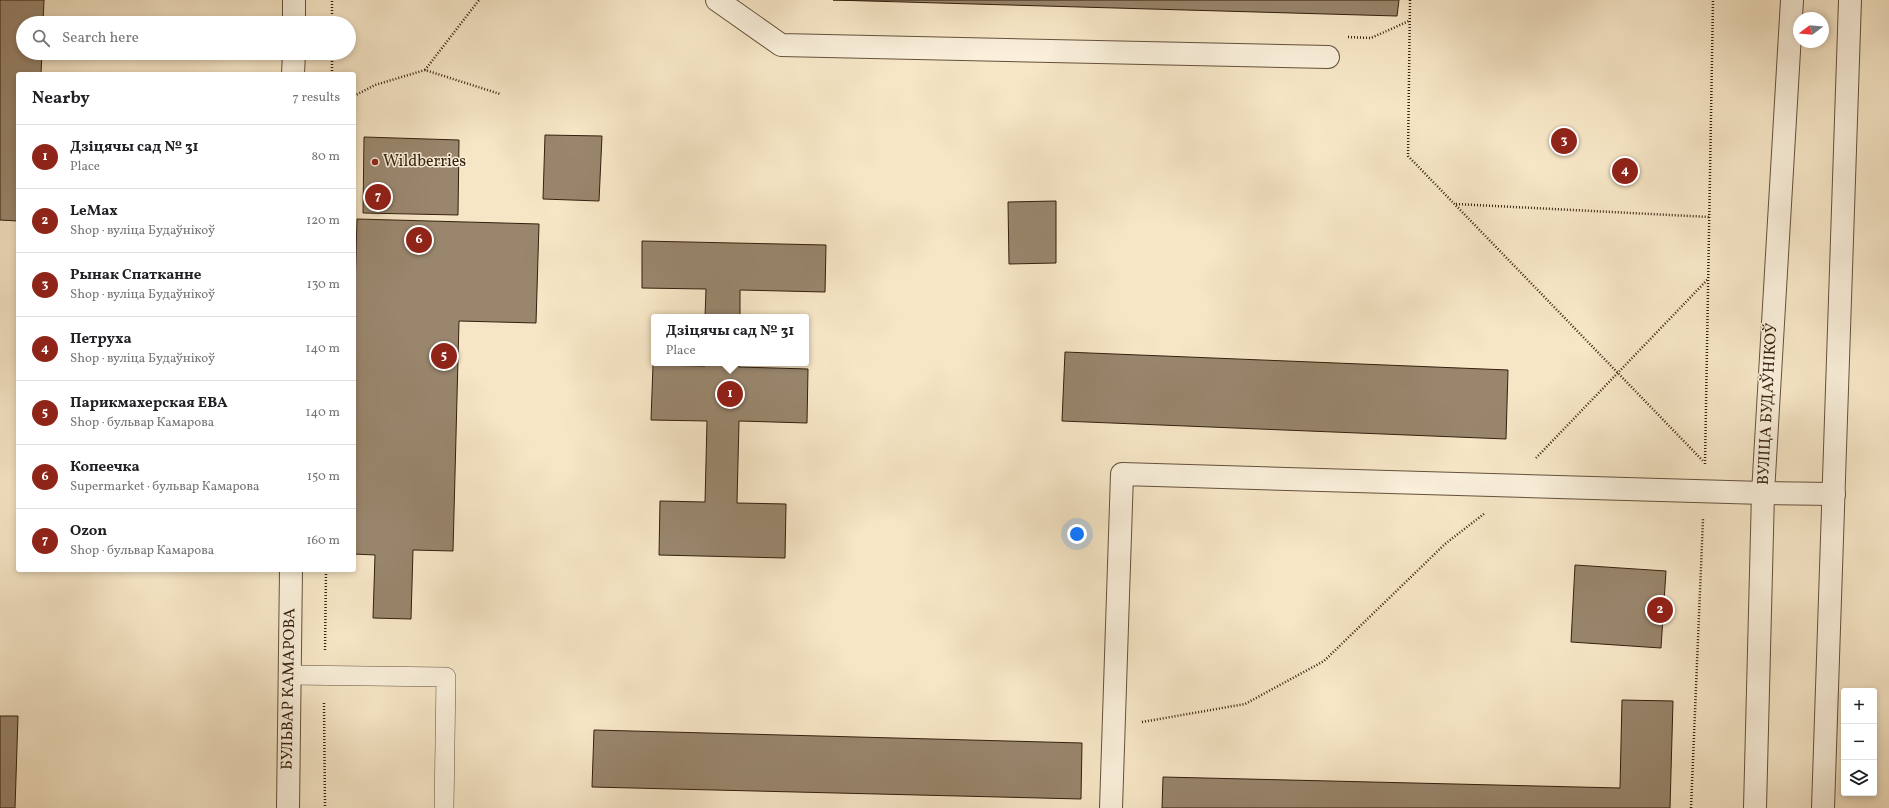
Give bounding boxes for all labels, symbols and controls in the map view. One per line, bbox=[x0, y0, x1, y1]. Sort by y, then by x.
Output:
north arrow bbox=[1793, 12, 1829, 48]
search box bbox=[16, 16, 356, 60]
icon: search bbox=[30, 27, 52, 49]
text: Search here bbox=[62, 28, 139, 49]
text: Nearby bbox=[32, 87, 90, 110]
text: 7 results bbox=[293, 89, 340, 107]
pin: 3 bbox=[1551, 126, 1577, 156]
text: Дзіцячы сад № 31 bbox=[70, 137, 199, 158]
text: 1 bbox=[42, 148, 48, 166]
text: 80 m bbox=[311, 148, 340, 166]
place label: Wildberries bbox=[383, 151, 466, 173]
pin: 4 bbox=[1612, 156, 1638, 186]
marker: Wildberries bbox=[370, 157, 380, 167]
text: Place bbox=[70, 158, 100, 176]
pin: 7 bbox=[365, 182, 391, 212]
text: LeMax bbox=[70, 201, 118, 222]
text: 2 bbox=[42, 212, 48, 230]
text: 120 m bbox=[306, 212, 340, 230]
text: Shop · вуліца Будаўнікоў bbox=[70, 222, 215, 240]
pin: 6 bbox=[406, 225, 432, 255]
text: Рынак Спатканне bbox=[70, 265, 202, 286]
text: 3 bbox=[42, 276, 48, 294]
text: 130 m bbox=[307, 276, 340, 294]
text: Shop · вуліца Будаўнікоў bbox=[70, 286, 215, 304]
popup bbox=[651, 314, 809, 366]
text: Дзіцячы сад № 31 bbox=[666, 321, 794, 342]
street label: ВУЛІЦА БУДАЎНІКОЎ bbox=[1752, 322, 1783, 486]
text: Петруха bbox=[70, 329, 132, 350]
text: 4 bbox=[41, 340, 49, 358]
text: 140 m bbox=[306, 340, 340, 358]
pin: 5 bbox=[431, 341, 457, 371]
text: Place bbox=[666, 342, 696, 360]
text: Shop · вуліца Будаўнікоў bbox=[70, 350, 215, 368]
pin: 1 bbox=[717, 379, 743, 409]
text: Парикмахерская ЕВА bbox=[70, 393, 228, 414]
text: 5 bbox=[42, 404, 48, 422]
text: 140 m bbox=[306, 404, 340, 422]
text: Shop · бульвар Камарова bbox=[70, 414, 214, 432]
text: Копеечка bbox=[70, 457, 140, 478]
text: 6 bbox=[41, 468, 49, 486]
text: 150 m bbox=[307, 468, 340, 486]
text: Supermarket · бульвар Камарова bbox=[70, 478, 260, 496]
text: Ozon bbox=[70, 521, 107, 542]
your location bbox=[1067, 524, 1087, 544]
text: 7 bbox=[42, 532, 48, 550]
text: 160 m bbox=[306, 532, 340, 550]
text: Shop · бульвар Камарова bbox=[70, 542, 214, 560]
pin: 2 bbox=[1647, 595, 1673, 625]
street label: БУЛЬВАР КАМАРОВА bbox=[277, 608, 301, 770]
map controls bbox=[1841, 688, 1877, 796]
button: + bbox=[1841, 688, 1877, 724]
button: − bbox=[1841, 724, 1877, 760]
button: layers bbox=[1841, 760, 1877, 796]

